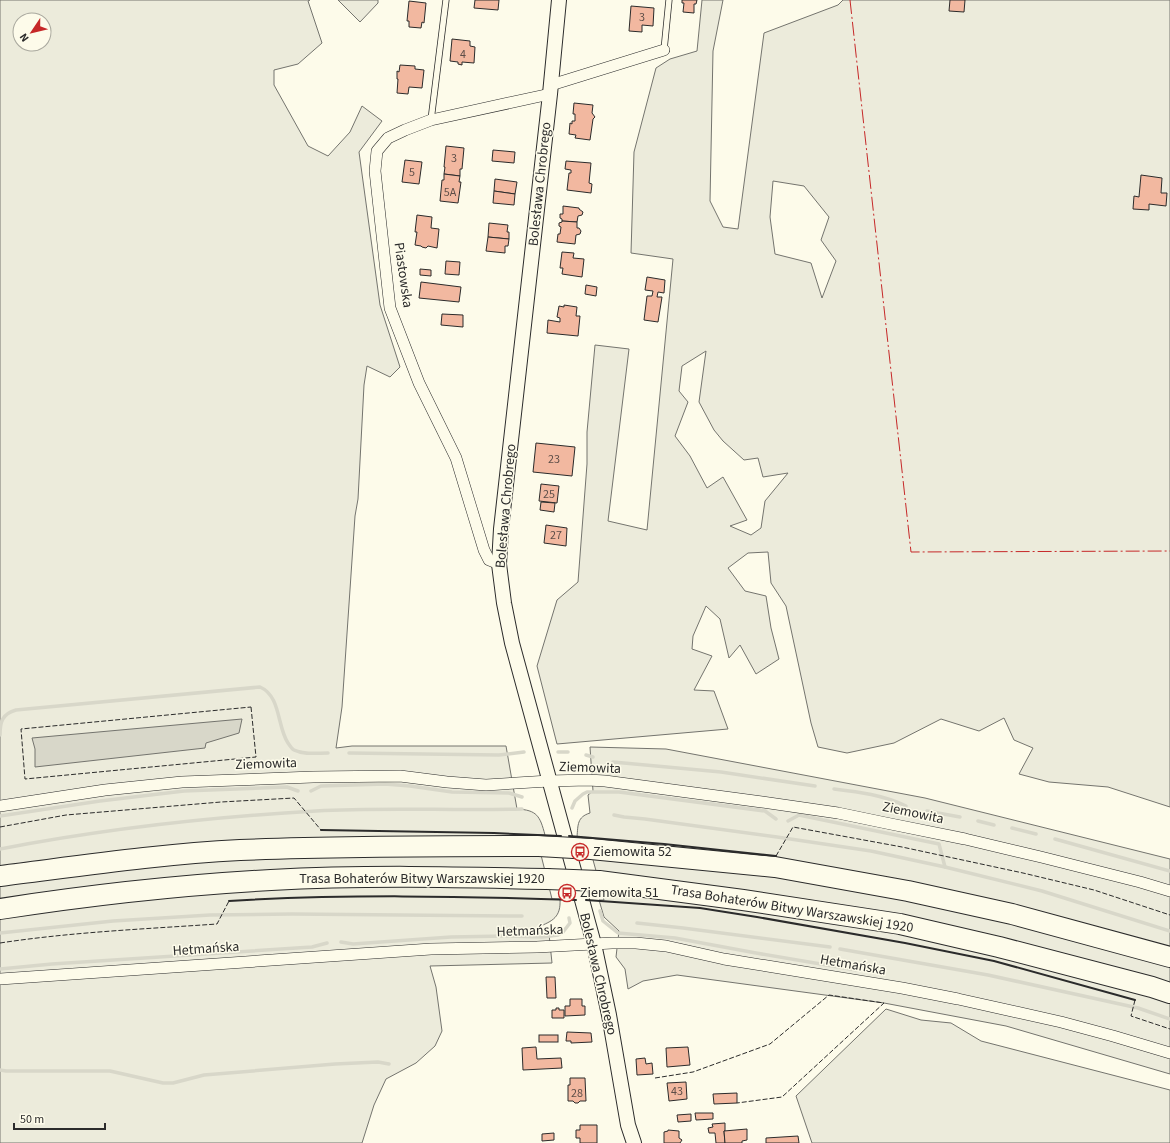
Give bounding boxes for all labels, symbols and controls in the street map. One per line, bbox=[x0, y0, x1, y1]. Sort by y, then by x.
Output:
house number: 3 bbox=[639, 9, 645, 26]
north arrow bbox=[12, 12, 52, 52]
text: N bbox=[16, 30, 32, 45]
house number: 4 bbox=[460, 46, 466, 63]
street label: Bolesława Chrobrego bbox=[524, 121, 556, 247]
house number: 3 bbox=[451, 150, 457, 167]
house number: 5 bbox=[409, 164, 415, 181]
house number: 5A bbox=[444, 184, 457, 201]
street label: Piastowska bbox=[389, 241, 417, 309]
street label: Bolesława Chrobrego bbox=[491, 443, 521, 569]
house number: 23 bbox=[548, 451, 560, 468]
house number: 25 bbox=[543, 486, 555, 503]
house number: 27 bbox=[550, 527, 562, 544]
street label: Ziemowita bbox=[235, 753, 297, 775]
street label: Ziemowita bbox=[559, 757, 621, 779]
street label: Ziemowita bbox=[881, 797, 945, 829]
bus stop icon: Ziemowita 52 bbox=[570, 842, 590, 862]
place label: Ziemowita 52 bbox=[593, 842, 672, 862]
street label: Trasa Bohaterów Bitwy Warszawskiej 1920 bbox=[299, 869, 545, 889]
street label: Trasa Bohaterów Bitwy Warszawskiej 1920 bbox=[669, 880, 915, 938]
bus stop icon: Ziemowita 51 bbox=[557, 883, 577, 903]
place label: Ziemowita 51 bbox=[580, 883, 659, 903]
street label: Bolesława Chrobrego bbox=[574, 911, 622, 1037]
street label: Hetmańska bbox=[496, 920, 564, 942]
street label: Hetmańska bbox=[172, 937, 240, 961]
street label: Hetmańska bbox=[818, 949, 888, 981]
house number: 43 bbox=[671, 1083, 683, 1100]
house number: 28 bbox=[571, 1085, 583, 1102]
scale bar bbox=[14, 1105, 105, 1131]
text: 50 m bbox=[20, 1111, 44, 1128]

